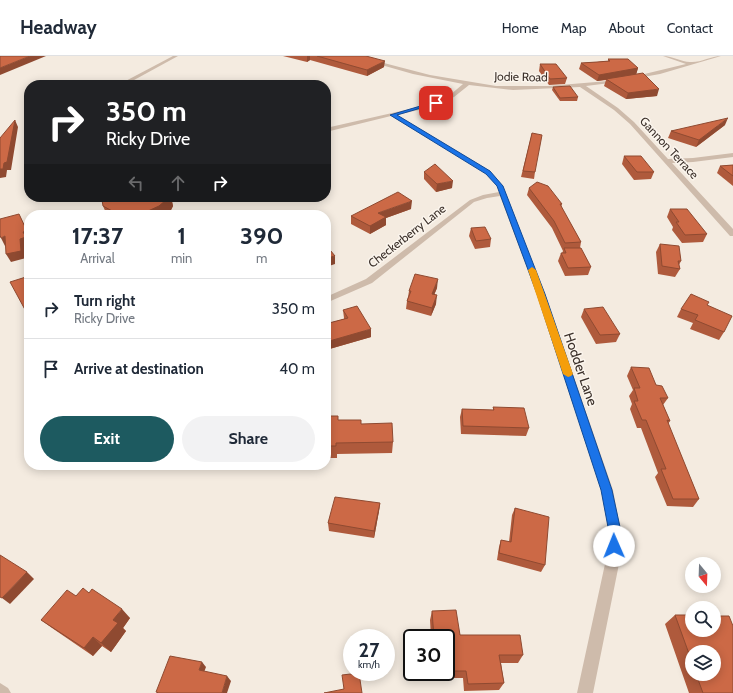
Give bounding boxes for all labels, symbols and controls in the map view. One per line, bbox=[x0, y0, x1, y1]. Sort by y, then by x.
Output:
text: Headway bbox=[20, 16, 97, 39]
text: Home bbox=[502, 19, 539, 37]
text: Map bbox=[561, 19, 586, 37]
text: About bbox=[608, 19, 645, 37]
text: Contact bbox=[667, 19, 713, 37]
street label: Jodie Road bbox=[493, 69, 548, 84]
pin bbox=[419, 86, 453, 120]
icon: arrive bbox=[425, 92, 447, 114]
text: 350 m bbox=[106, 94, 187, 128]
icon: right bbox=[40, 96, 92, 148]
street label: Gannon Terrace bbox=[637, 113, 702, 182]
text: Ricky Drive bbox=[106, 128, 190, 150]
icon: left bbox=[125, 172, 147, 194]
icon: ahead bbox=[167, 172, 189, 194]
icon: right bbox=[209, 172, 231, 194]
street label: Checkerberry Lane bbox=[365, 201, 448, 271]
text: 17:37 bbox=[72, 221, 123, 250]
text: 1 bbox=[177, 221, 186, 250]
text: 390 bbox=[240, 221, 283, 250]
text: Arrival bbox=[80, 250, 115, 266]
text: min bbox=[171, 250, 192, 266]
text: m bbox=[256, 250, 267, 266]
text: Turn right bbox=[74, 292, 135, 310]
icon: right bbox=[40, 298, 62, 320]
text: 350 m bbox=[272, 300, 315, 318]
text: Ricky Drive bbox=[74, 310, 135, 326]
street label: Hodder Lane bbox=[560, 330, 602, 408]
icon: arrive bbox=[40, 358, 62, 380]
text: Arrive at destination bbox=[74, 360, 204, 378]
text: 40 m bbox=[279, 360, 315, 378]
button: Exit bbox=[40, 416, 174, 462]
button: Share bbox=[182, 416, 315, 462]
position arrow bbox=[593, 525, 635, 567]
north arrow bbox=[685, 557, 721, 593]
map controls bbox=[685, 557, 721, 681]
button: search bbox=[685, 601, 721, 637]
speed limit sign: 30 bbox=[403, 629, 455, 681]
text: 27 bbox=[359, 638, 379, 662]
button: layers bbox=[685, 645, 721, 681]
text: km/h bbox=[358, 658, 380, 671]

